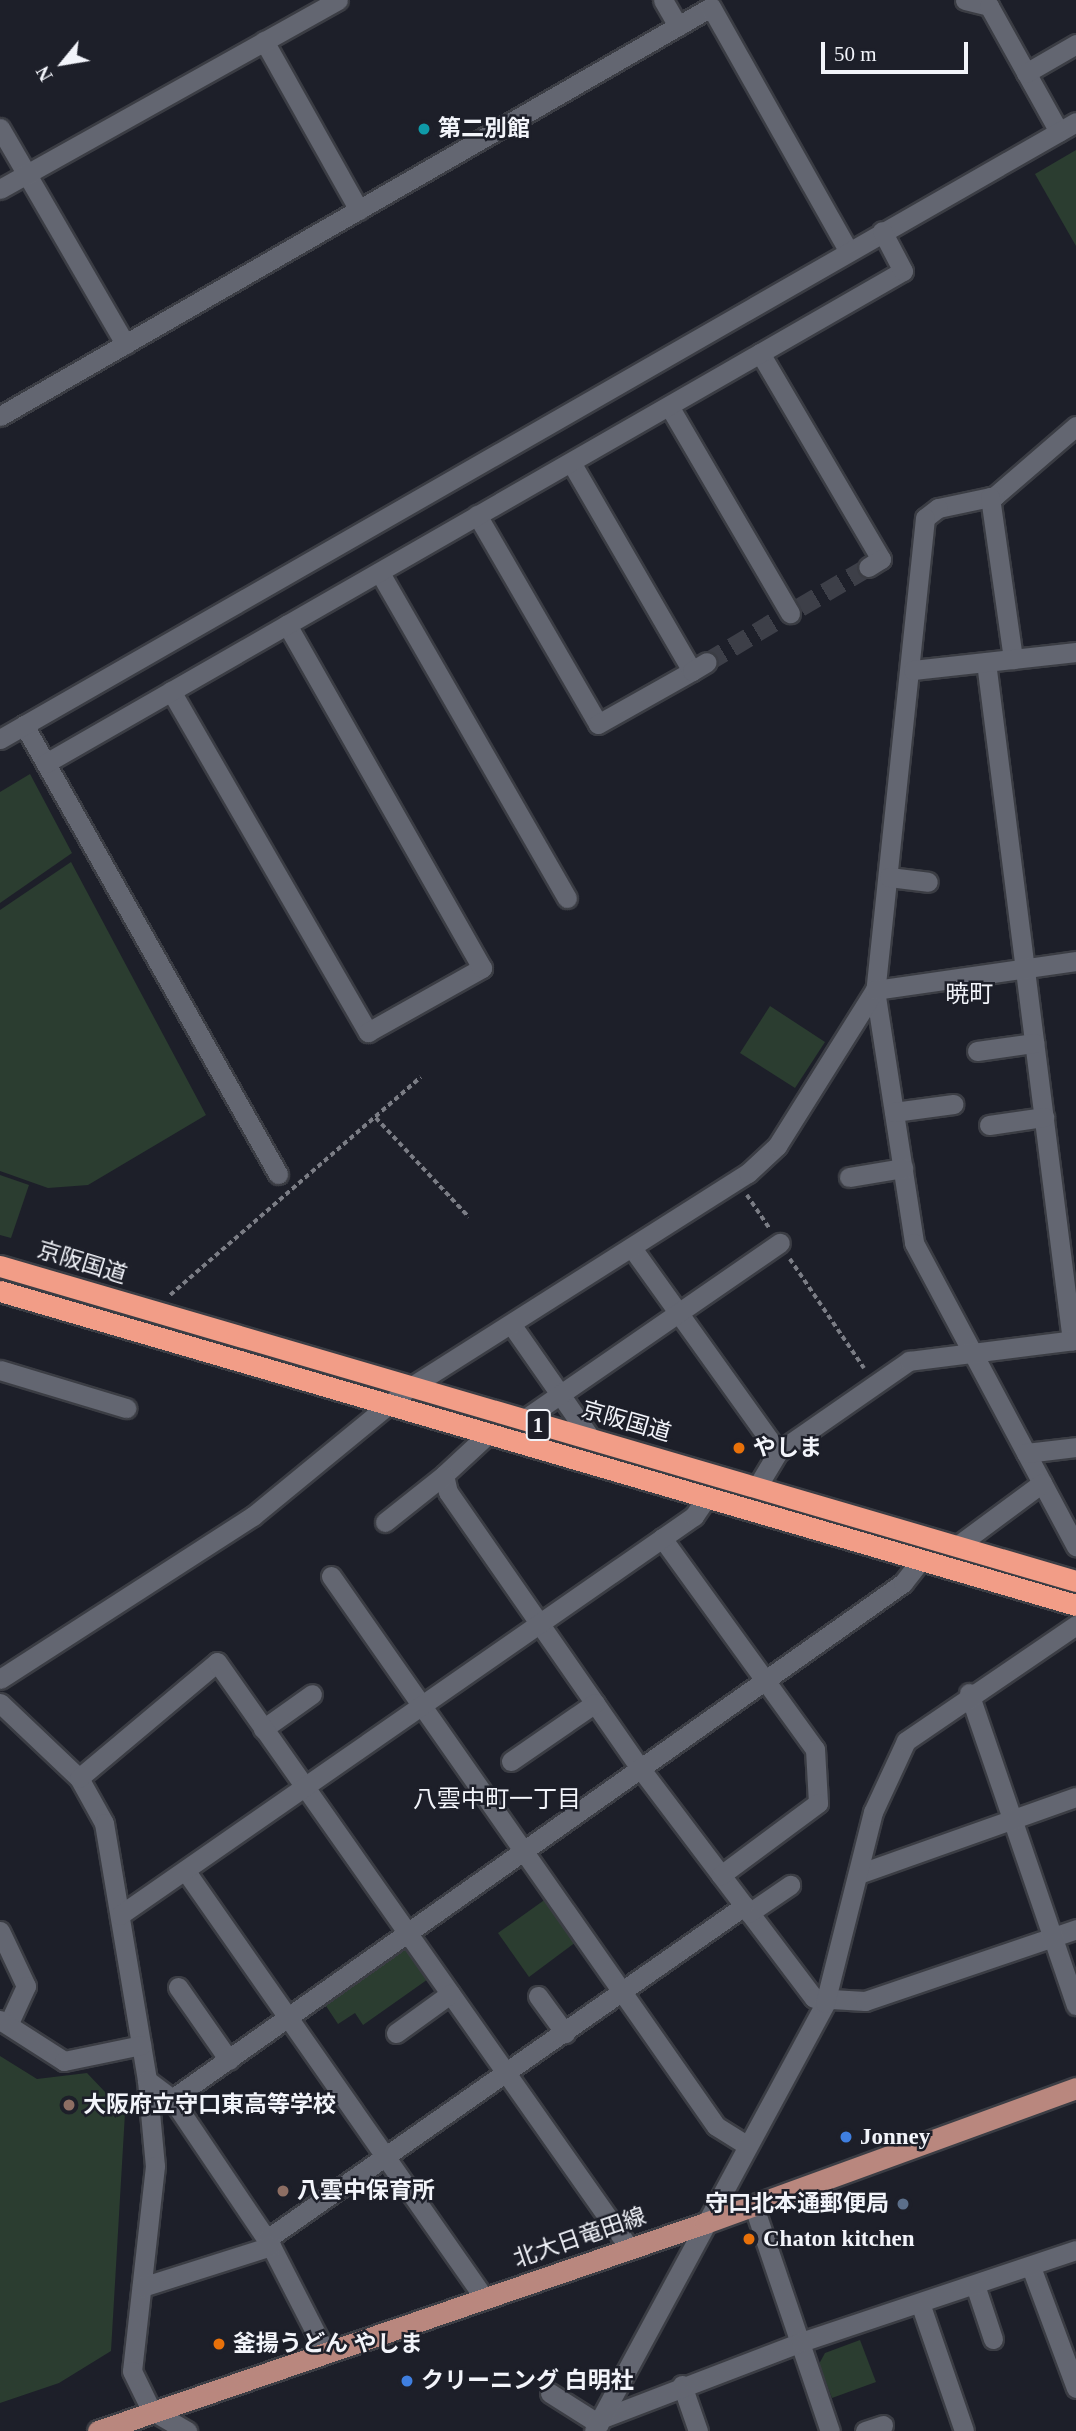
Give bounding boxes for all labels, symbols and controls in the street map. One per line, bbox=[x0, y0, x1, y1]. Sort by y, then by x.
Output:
north arrow bbox=[28, 28, 98, 98]
scale bar bbox=[824, 28, 971, 72]
text: 50 m bbox=[834, 42, 877, 66]
text: N bbox=[32, 63, 57, 85]
place label: 第二別館 bbox=[438, 115, 530, 143]
marker: 第二別館 bbox=[416, 121, 432, 137]
district label: 暁町 bbox=[945, 981, 993, 1009]
street label: 京阪国道 bbox=[34, 1236, 130, 1290]
street label: 京阪国道 bbox=[578, 1396, 674, 1448]
road number: 1 bbox=[526, 1408, 550, 1442]
place label: やしま bbox=[753, 1434, 822, 1462]
marker: やしま bbox=[731, 1440, 747, 1456]
district label: 八雲中町一丁目 bbox=[413, 1786, 581, 1814]
place label: 大阪府立守口東高等学校 bbox=[83, 2091, 336, 2119]
marker: 大阪府立守口東高等学校 bbox=[61, 2097, 77, 2113]
place label: Jonney bbox=[860, 2123, 930, 2151]
marker: Jonney bbox=[838, 2129, 854, 2145]
place label: 八雲中保育所 bbox=[297, 2177, 435, 2205]
marker: 八雲中保育所 bbox=[275, 2183, 291, 2199]
place label: 守口北本通郵便局 bbox=[705, 2190, 889, 2218]
marker: 守口北本通郵便局 bbox=[895, 2196, 911, 2212]
street label: 北大日竜田線 bbox=[510, 2202, 650, 2274]
place label: Chaton kitchen bbox=[763, 2225, 914, 2253]
marker: Chaton kitchen bbox=[741, 2231, 757, 2247]
place label: 釜揚うどん やしま bbox=[233, 2330, 423, 2358]
marker: 釜揚うどん やしま bbox=[211, 2336, 227, 2352]
place label: クリーニング 白明社 bbox=[421, 2367, 634, 2395]
marker: クリーニング 白明社 bbox=[399, 2373, 415, 2389]

